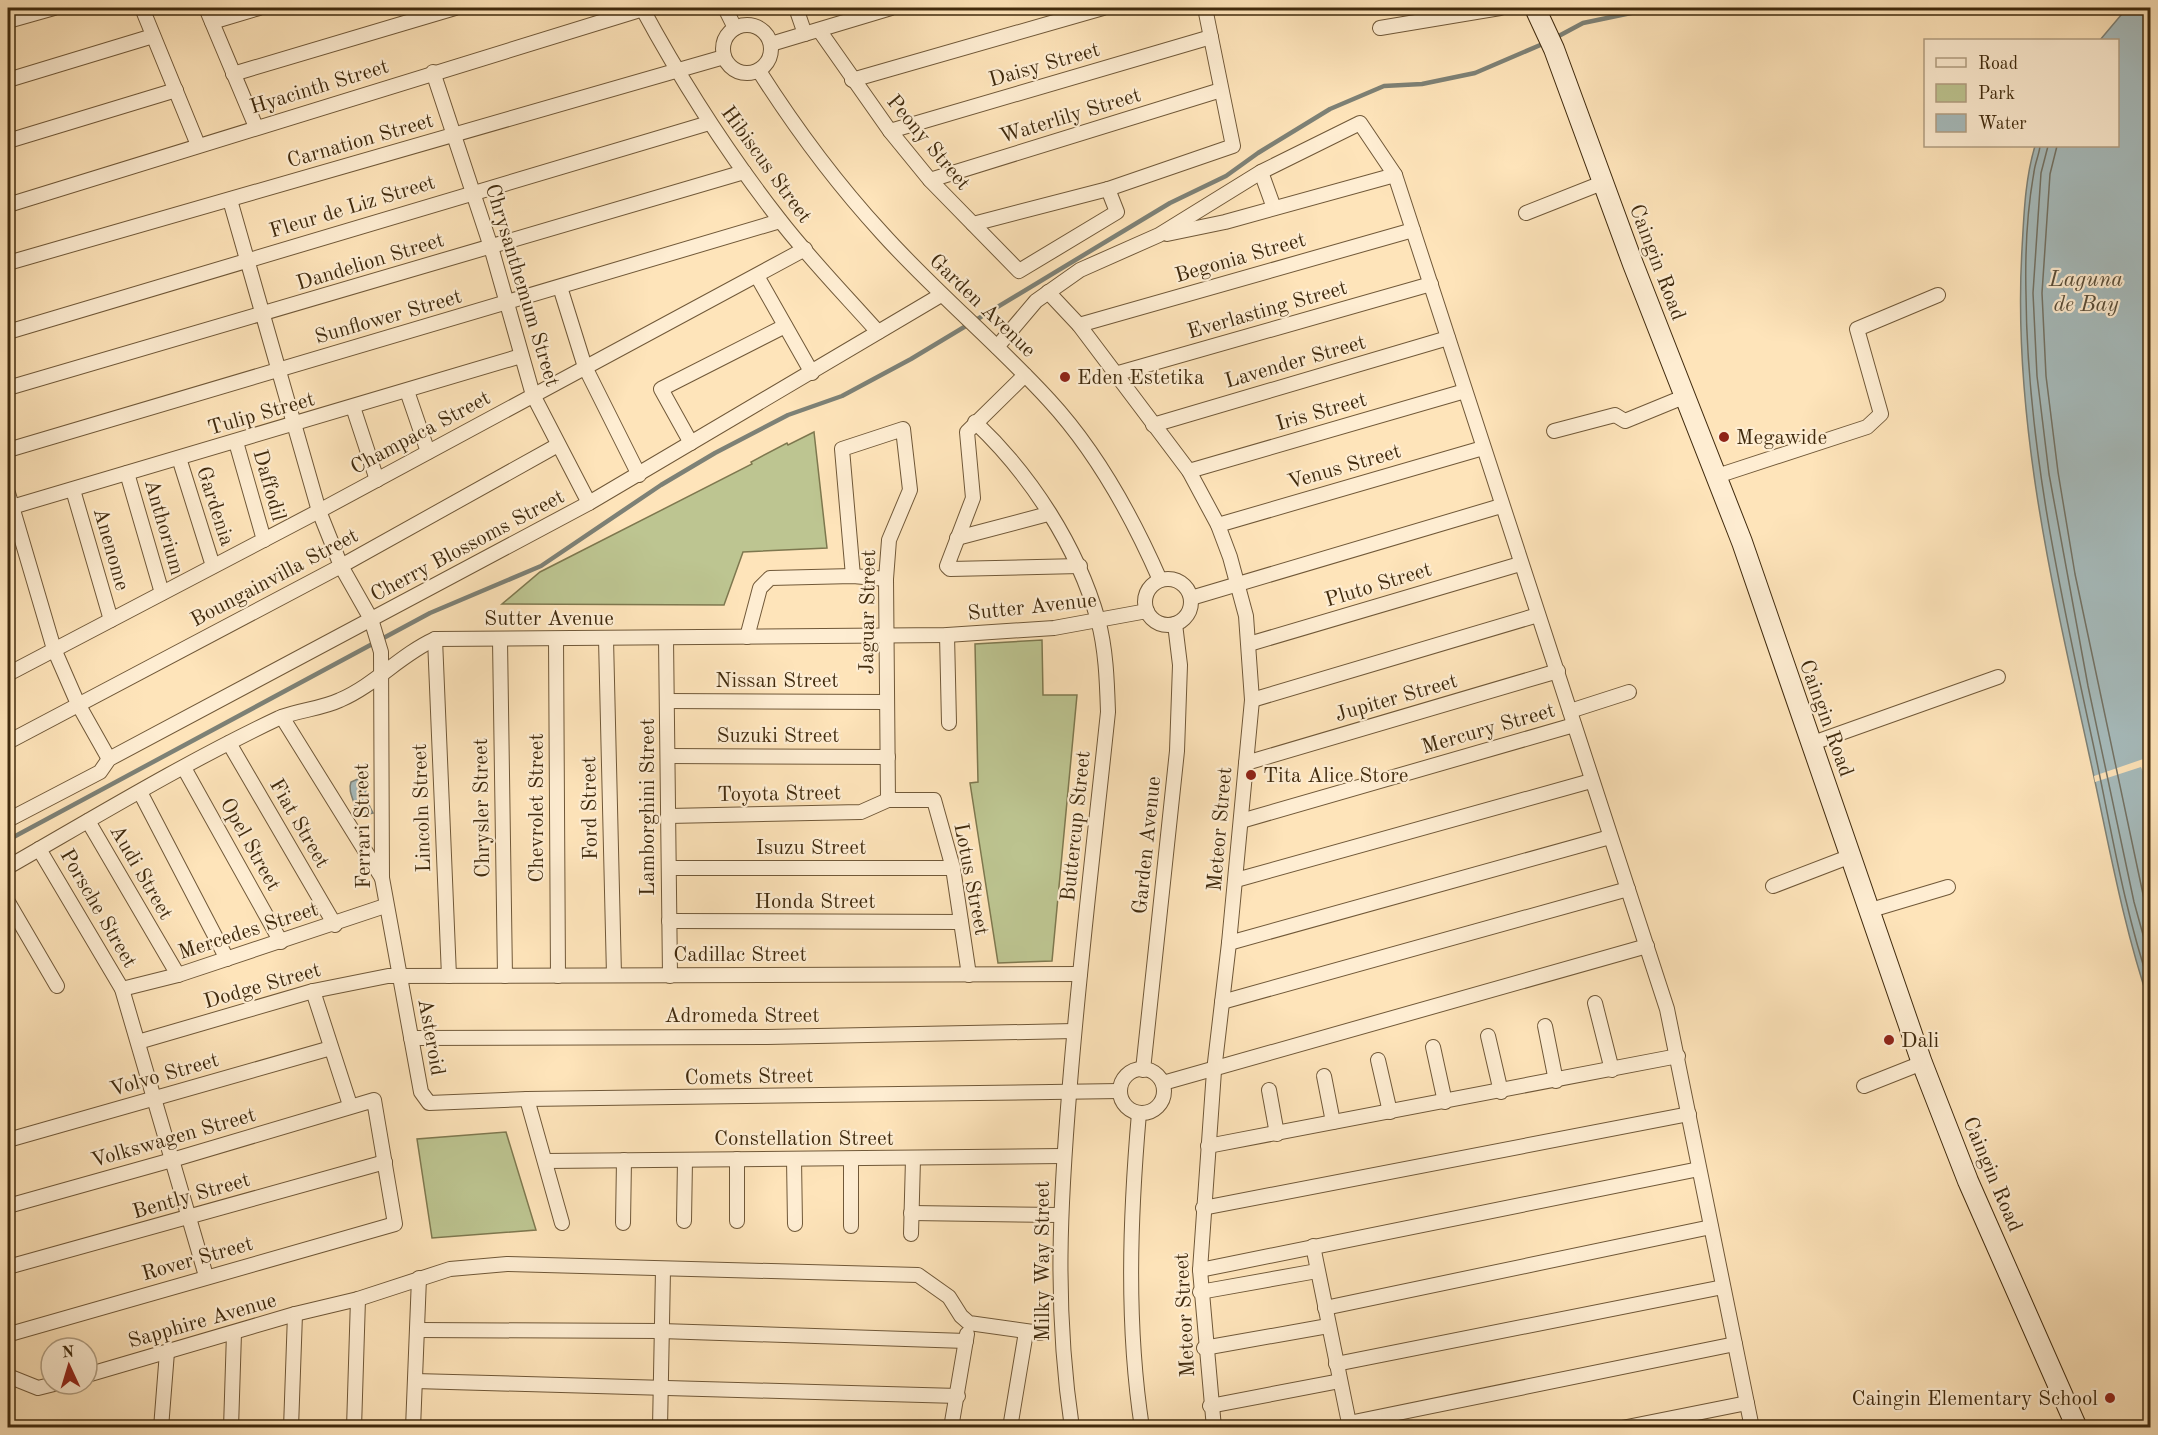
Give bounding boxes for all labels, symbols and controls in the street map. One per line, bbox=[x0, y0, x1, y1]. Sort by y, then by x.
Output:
legend bbox=[1924, 39, 2119, 147]
street label: Daisy Street bbox=[987, 40, 1102, 91]
text: Road bbox=[1978, 55, 2018, 73]
street label: Hyacinth Street bbox=[248, 56, 391, 119]
street label: Waterlily Street bbox=[997, 85, 1144, 148]
text: Park bbox=[1978, 85, 2015, 103]
street label: Peony Street bbox=[882, 91, 974, 195]
street label: Hibiscus Street bbox=[717, 103, 815, 227]
street label: Carnation Street bbox=[285, 111, 436, 172]
text: Water bbox=[1978, 115, 2027, 133]
street label: Fleur de Liz Street bbox=[267, 172, 438, 243]
street label: Chrysanthemum Street bbox=[481, 182, 562, 389]
street label: Caingin Road bbox=[1625, 202, 1688, 323]
street label: Dandelion Street bbox=[294, 230, 447, 295]
street label: Begonia Street bbox=[1173, 230, 1308, 287]
street label: Garden Avenue bbox=[925, 250, 1039, 362]
water label: Laguna de Bay bbox=[2048, 269, 2123, 316]
street label: Everlasting Street bbox=[1185, 278, 1350, 343]
street label: Sunflower Street bbox=[313, 286, 464, 348]
street label: Lavender Street bbox=[1223, 332, 1368, 393]
place label: Eden Estetika bbox=[1077, 368, 1204, 389]
marker: Eden Estetika bbox=[1058, 370, 1072, 384]
street label: Champaca Street bbox=[347, 388, 494, 479]
street label: Tulip Street bbox=[206, 389, 317, 440]
street label: Iris Street bbox=[1274, 390, 1369, 435]
place label: Megawide bbox=[1736, 428, 1827, 449]
marker: Megawide bbox=[1717, 430, 1731, 444]
street label: Venus Street bbox=[1285, 441, 1404, 494]
street label: Daffodil bbox=[248, 447, 289, 524]
street label: Gardenia bbox=[192, 464, 237, 549]
street label: Anthorium bbox=[140, 477, 187, 578]
street label: Cherry Blossoms Street bbox=[367, 486, 568, 606]
street label: Anenome bbox=[89, 506, 132, 593]
street label: Boungainvilla Street bbox=[188, 525, 362, 631]
street label: Jaguar Street bbox=[857, 549, 880, 675]
street label: Pluto Street bbox=[1323, 559, 1434, 612]
street label: Sutter Avenue bbox=[967, 590, 1098, 625]
street label: Sutter Avenue bbox=[484, 609, 614, 630]
street label: Caingin Road bbox=[1795, 657, 1856, 780]
street label: Nissan Street bbox=[715, 671, 839, 692]
street label: Jupiter Street bbox=[1333, 671, 1460, 726]
street label: Mercury Street bbox=[1419, 700, 1557, 758]
street label: Lamborghini Street bbox=[638, 718, 659, 896]
street label: Suzuki Street bbox=[717, 726, 839, 747]
street label: Chevrolet Street bbox=[527, 733, 548, 883]
street label: Chrysler Street bbox=[471, 738, 494, 878]
street label: Lincoln Street bbox=[410, 743, 435, 873]
street label: Buttercup Street bbox=[1058, 750, 1095, 903]
street label: Ford Street bbox=[579, 756, 602, 860]
street label: Ferrari Street bbox=[352, 763, 375, 889]
street label: Meteor Street bbox=[1205, 766, 1236, 892]
place label: Tita Alice Store bbox=[1263, 766, 1408, 787]
marker: Tita Alice Store bbox=[1244, 768, 1258, 782]
street label: Garden Avenue bbox=[1130, 775, 1165, 915]
street label: Fiat Street bbox=[265, 776, 333, 872]
street label: Toyota Street bbox=[717, 783, 841, 806]
street label: Opel Street bbox=[216, 795, 284, 895]
street label: Lotus Street bbox=[949, 821, 992, 937]
street label: Audi Street bbox=[105, 822, 176, 924]
street label: Isuzu Street bbox=[756, 838, 866, 859]
street label: Porsche Street bbox=[55, 846, 140, 972]
street label: Honda Street bbox=[754, 892, 876, 913]
street label: Mercedes Street bbox=[176, 899, 321, 964]
street label: Cadillac Street bbox=[673, 945, 807, 966]
street label: Dodge Street bbox=[202, 960, 323, 1013]
street label: Asteroid bbox=[413, 997, 448, 1077]
street label: Adromeda Street bbox=[664, 1006, 820, 1027]
place label: Dali bbox=[1901, 1031, 1939, 1052]
marker: Dali bbox=[1882, 1033, 1896, 1047]
street label: Volvo Street bbox=[108, 1050, 221, 1101]
street label: Comets Street bbox=[684, 1066, 814, 1089]
street label: Volkswagen Street bbox=[89, 1105, 258, 1172]
street label: Caingin Road bbox=[1958, 1114, 2025, 1235]
street label: Constellation Street bbox=[714, 1129, 894, 1150]
street label: Bently Street bbox=[130, 1170, 253, 1223]
street label: Milky Way Street bbox=[1033, 1181, 1054, 1341]
street label: Rover Street bbox=[139, 1234, 255, 1285]
street label: Meteor Street bbox=[1172, 1252, 1199, 1378]
street label: Sapphire Avenue bbox=[126, 1290, 279, 1353]
north arrow bbox=[39, 1336, 99, 1396]
text: N bbox=[61, 1345, 76, 1361]
place label: Caingin Elementary School bbox=[1851, 1389, 2098, 1410]
marker: Caingin Elementary School bbox=[2103, 1391, 2117, 1405]

